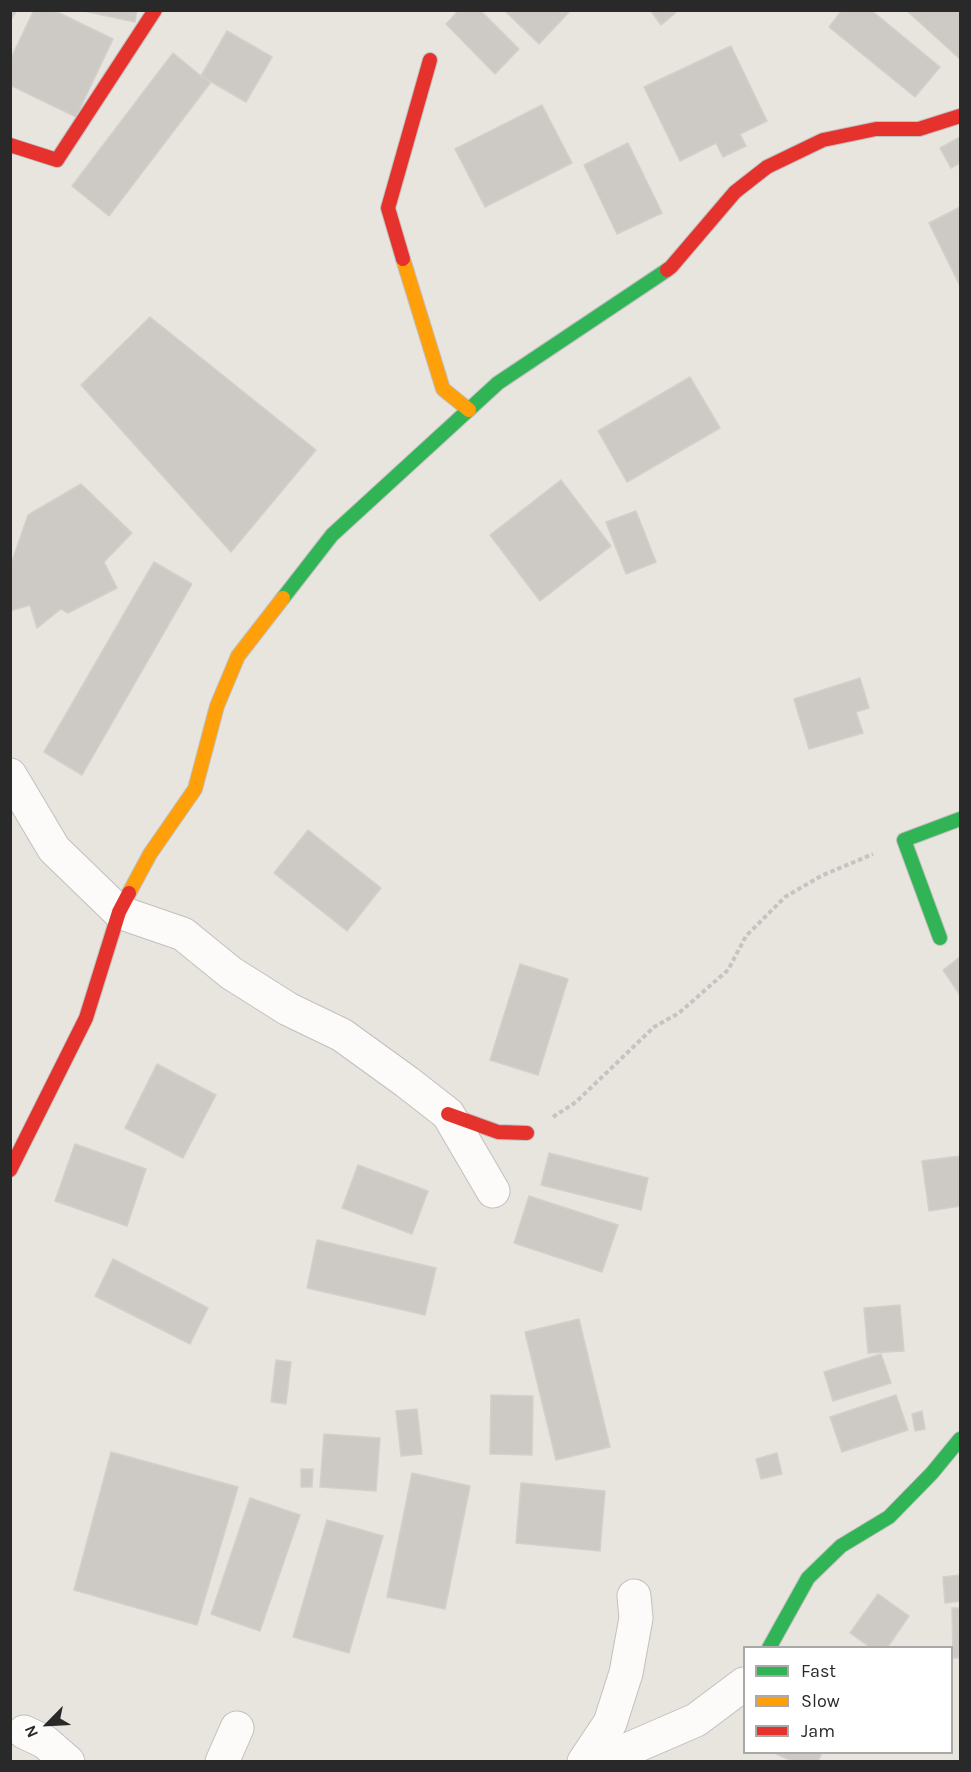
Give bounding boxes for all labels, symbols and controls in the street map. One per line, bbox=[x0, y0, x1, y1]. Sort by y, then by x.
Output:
legend bbox=[743, 1646, 953, 1754]
text: Fast bbox=[801, 1660, 836, 1682]
text: Slow bbox=[801, 1690, 840, 1712]
north arrow bbox=[18, 1694, 78, 1754]
text: Jam bbox=[801, 1720, 835, 1742]
text: N bbox=[20, 1722, 42, 1741]

